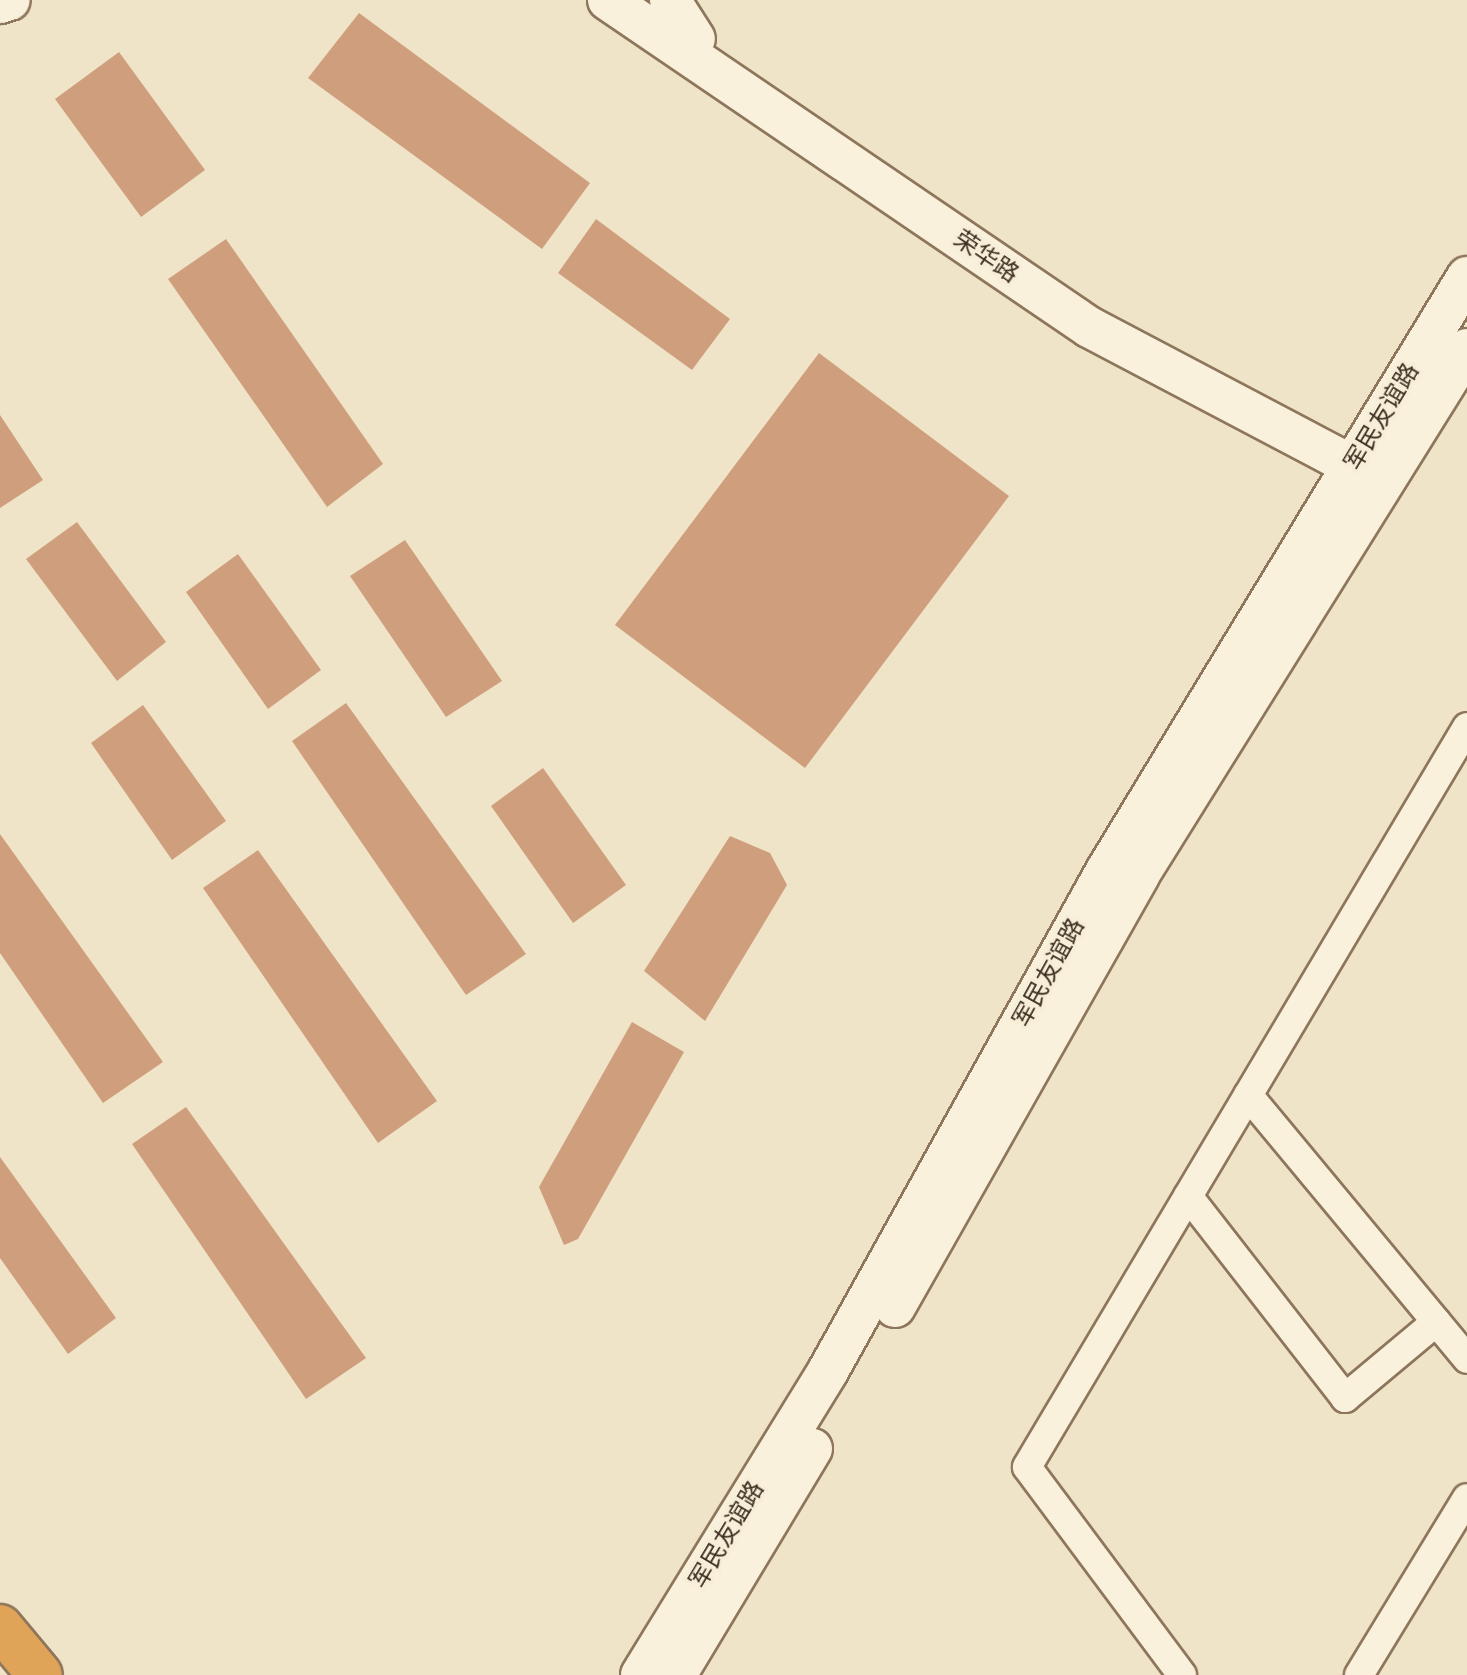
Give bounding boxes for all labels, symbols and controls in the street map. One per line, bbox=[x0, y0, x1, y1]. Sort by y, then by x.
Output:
street label: 荣华路 bbox=[948, 225, 1024, 289]
street label: 军民友谊路 bbox=[1339, 358, 1425, 476]
street label: 军民友谊路 bbox=[1007, 914, 1091, 1032]
street label: 军民友谊路 bbox=[684, 1476, 770, 1594]

